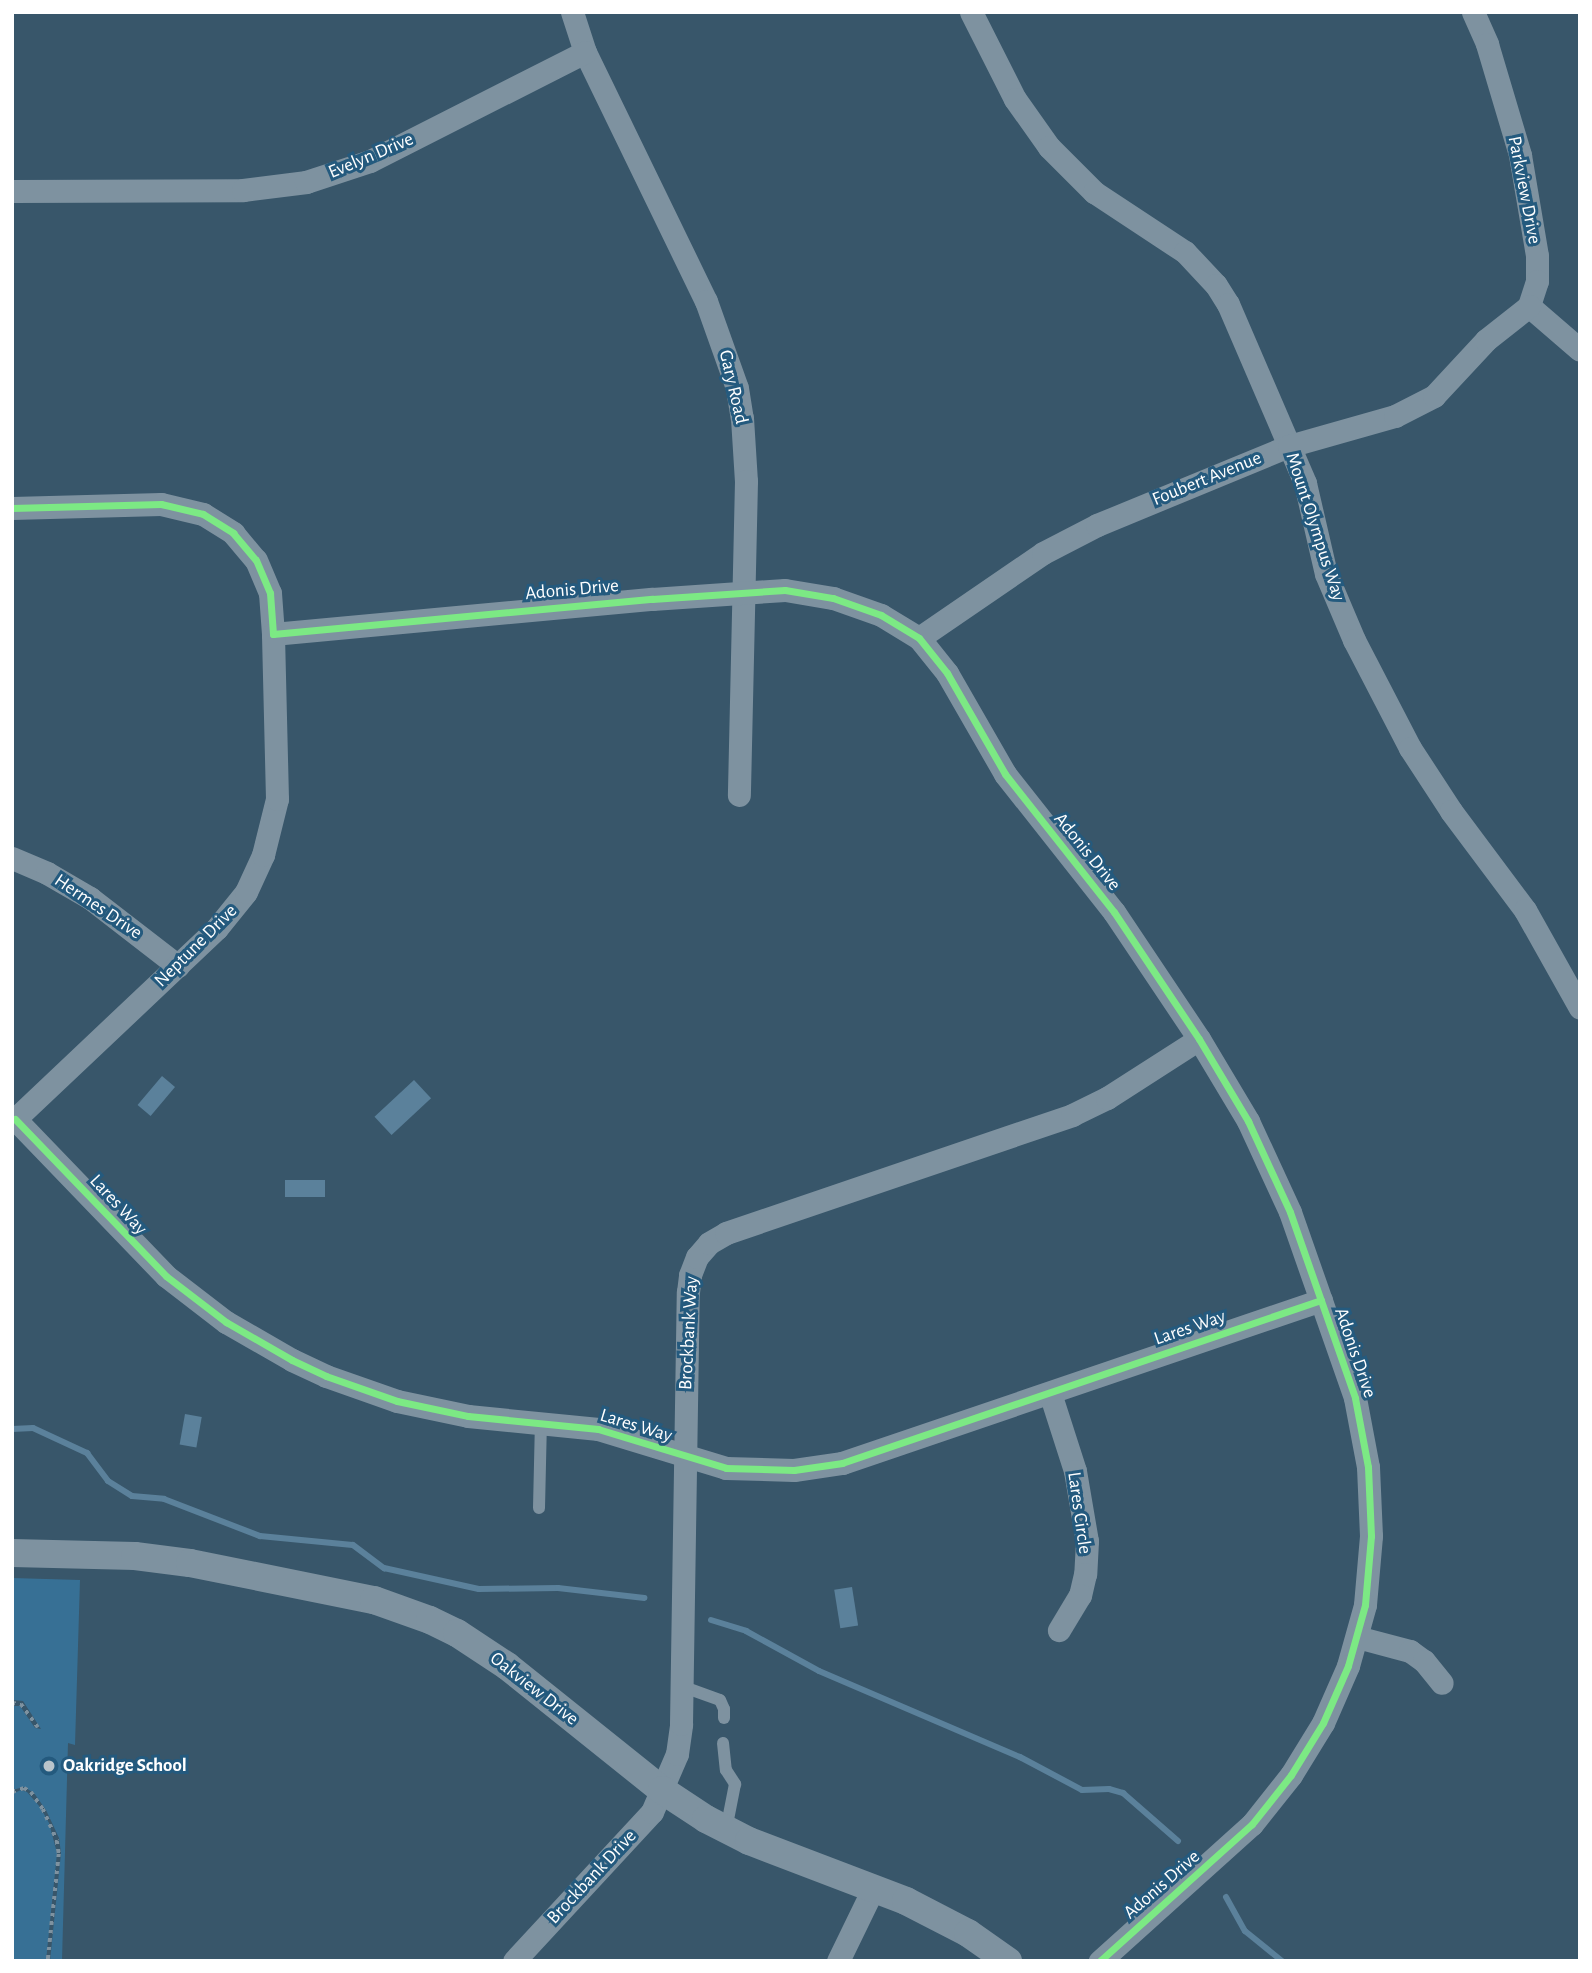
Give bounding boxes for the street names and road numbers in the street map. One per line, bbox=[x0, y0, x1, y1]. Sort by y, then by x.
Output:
street label: Evelyn Drive bbox=[325, 128, 417, 184]
street label: Parkview Drive bbox=[1502, 134, 1546, 246]
street label: Gary Road bbox=[713, 348, 753, 426]
street label: Foubert Avenue bbox=[1149, 447, 1265, 511]
street label: Mount Olympus Way bbox=[1280, 450, 1350, 604]
street label: Adonis Drive bbox=[524, 575, 620, 605]
street label: Adonis Drive bbox=[1049, 808, 1125, 896]
street label: Hermes Drive bbox=[50, 869, 146, 945]
street label: Neptune Drive bbox=[150, 900, 242, 992]
street label: Lares Way bbox=[84, 1170, 152, 1240]
street label: Brockbank Way bbox=[675, 1275, 703, 1391]
street label: Lares Way bbox=[1151, 1305, 1229, 1351]
street label: Adonis Drive bbox=[1329, 1305, 1381, 1401]
street label: Lares Way bbox=[597, 1404, 675, 1448]
street label: Lares Circle bbox=[1062, 1470, 1096, 1556]
street label: Oakview Drive bbox=[485, 1647, 583, 1731]
street label: Brockbank Drive bbox=[542, 1825, 642, 1929]
street label: Adonis Drive bbox=[1119, 1846, 1205, 1924]

